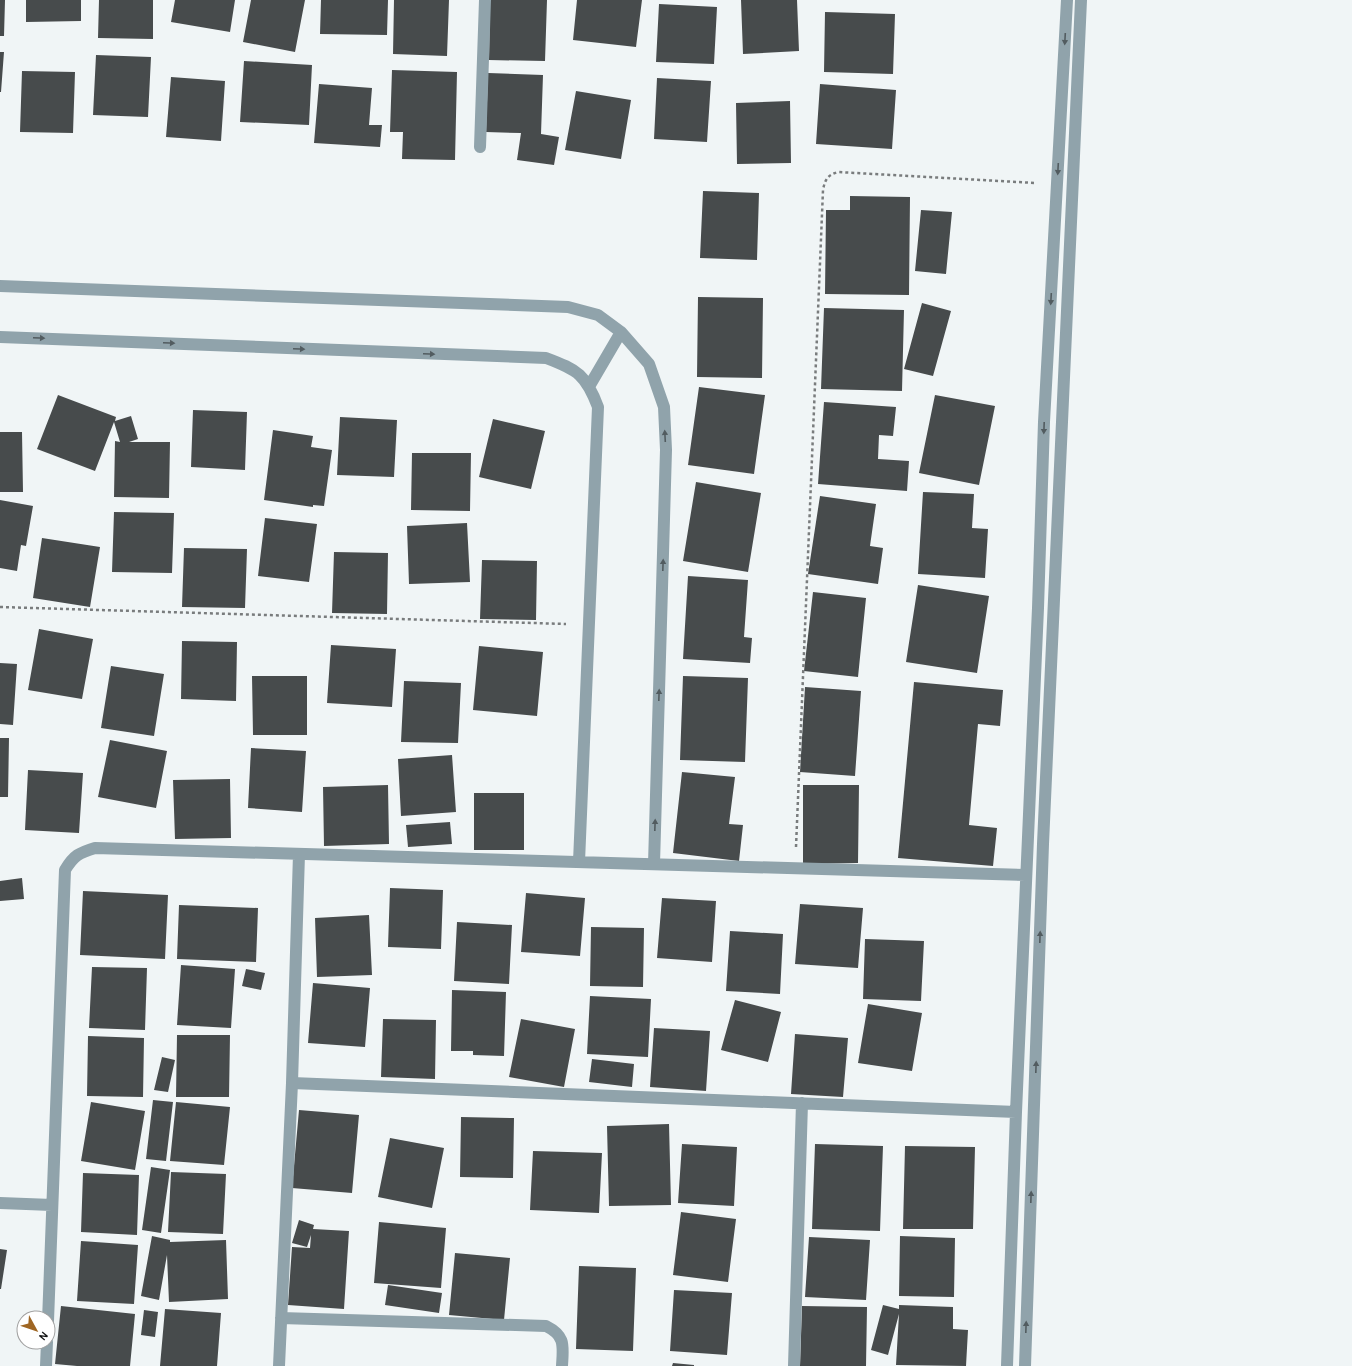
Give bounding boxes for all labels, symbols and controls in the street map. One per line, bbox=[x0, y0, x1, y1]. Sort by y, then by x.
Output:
one-way arrow bbox=[1062, 33, 1068, 46]
one-way arrow bbox=[1055, 163, 1062, 175]
one-way arrow bbox=[1048, 293, 1054, 306]
one-way arrow bbox=[33, 335, 45, 342]
one-way arrow bbox=[163, 340, 175, 347]
one-way arrow bbox=[293, 345, 305, 352]
one-way arrow bbox=[423, 350, 435, 357]
one-way arrow bbox=[1041, 422, 1047, 435]
one-way arrow bbox=[662, 429, 669, 442]
one-way arrow bbox=[659, 559, 666, 571]
one-way arrow bbox=[656, 688, 662, 701]
one-way arrow bbox=[652, 818, 658, 831]
one-way arrow bbox=[1037, 930, 1043, 943]
one-way arrow bbox=[1032, 1061, 1039, 1073]
one-way arrow bbox=[1028, 1190, 1034, 1203]
north arrow bbox=[16, 1310, 56, 1350]
one-way arrow bbox=[1023, 1321, 1030, 1333]
text: N bbox=[36, 1329, 51, 1343]

